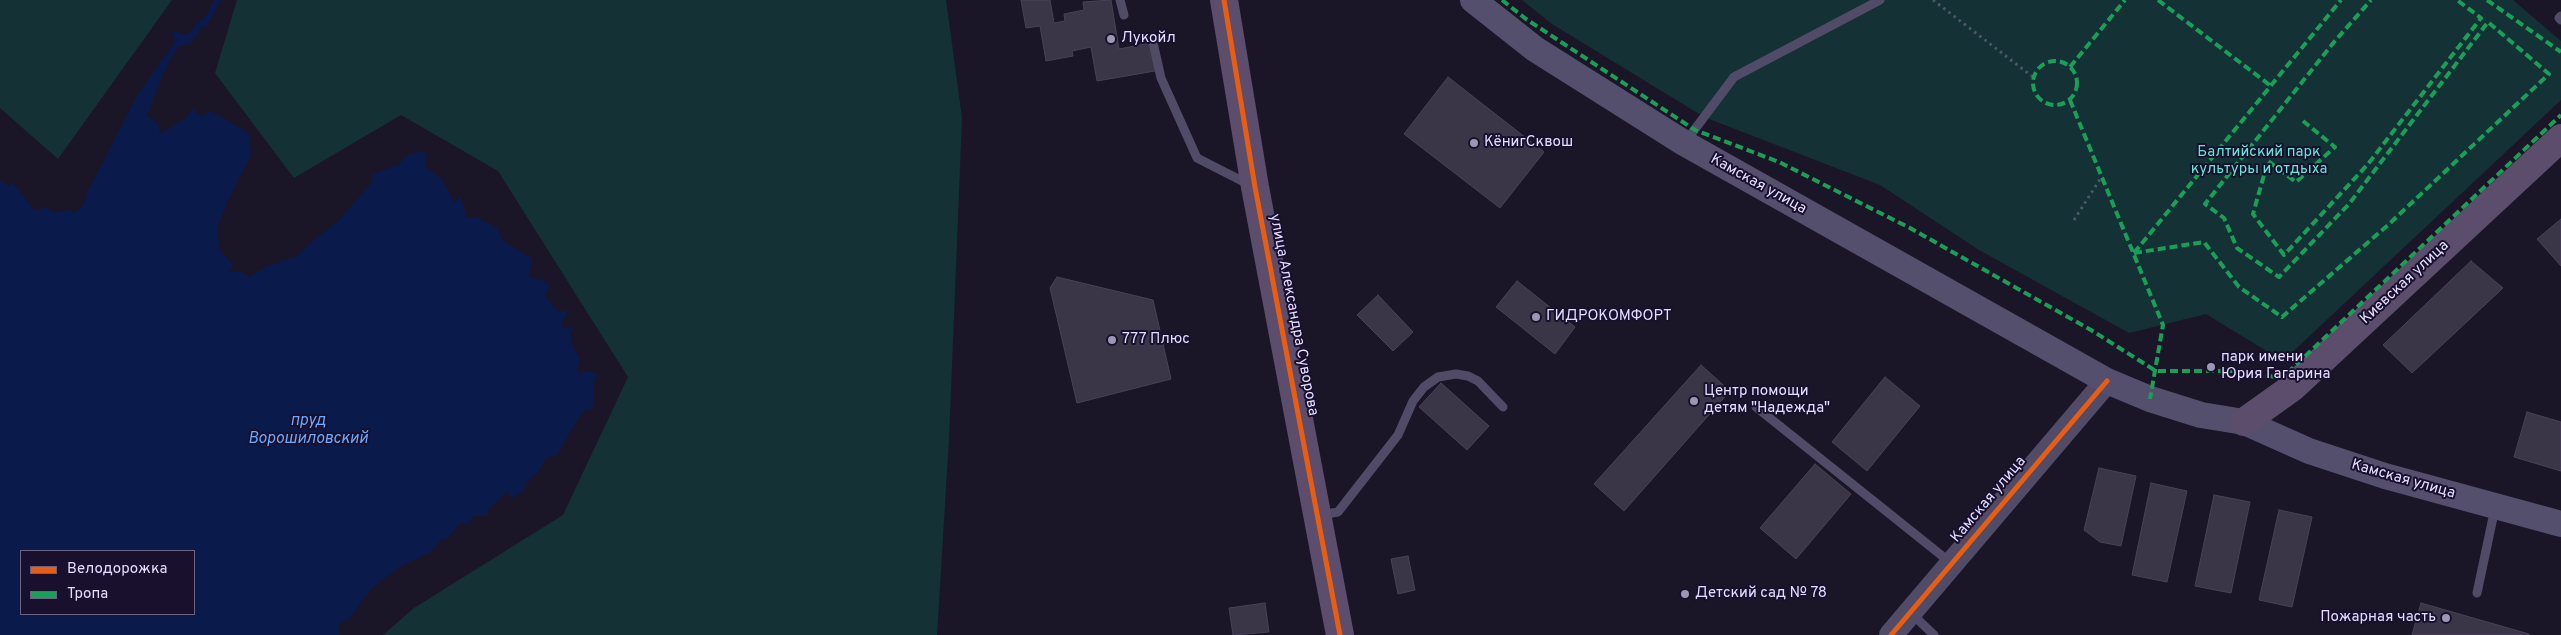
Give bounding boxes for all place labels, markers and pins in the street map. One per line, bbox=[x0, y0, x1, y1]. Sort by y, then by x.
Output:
place label: Лукойл bbox=[1121, 30, 1176, 48]
marker: Лукойл bbox=[1105, 33, 1117, 45]
place label: КёнигСквош bbox=[1484, 134, 1573, 152]
marker: КёнигСквош bbox=[1468, 137, 1480, 149]
place label: ГИДРОКОМФОРТ bbox=[1546, 308, 1672, 326]
marker: ГИДРОКОМФОРТ bbox=[1530, 311, 1542, 323]
place label: 777 Плюс bbox=[1122, 331, 1190, 349]
marker: 777 Плюс bbox=[1106, 334, 1118, 346]
place label: парк имени Юрия Гагарина bbox=[2221, 349, 2330, 384]
marker: парк имени Юрия Гагарина bbox=[2205, 361, 2217, 373]
place label: Центр помощи детям "Надежда" bbox=[1704, 383, 1830, 418]
marker: Центр помощи детям "Надежда" bbox=[1688, 395, 1700, 407]
place label: Детский сад № 78 bbox=[1695, 585, 1827, 603]
marker: Детский сад № 78 bbox=[1679, 588, 1691, 600]
place label: Пожарная часть bbox=[2320, 609, 2436, 627]
marker: Пожарная часть bbox=[2440, 612, 2452, 624]

